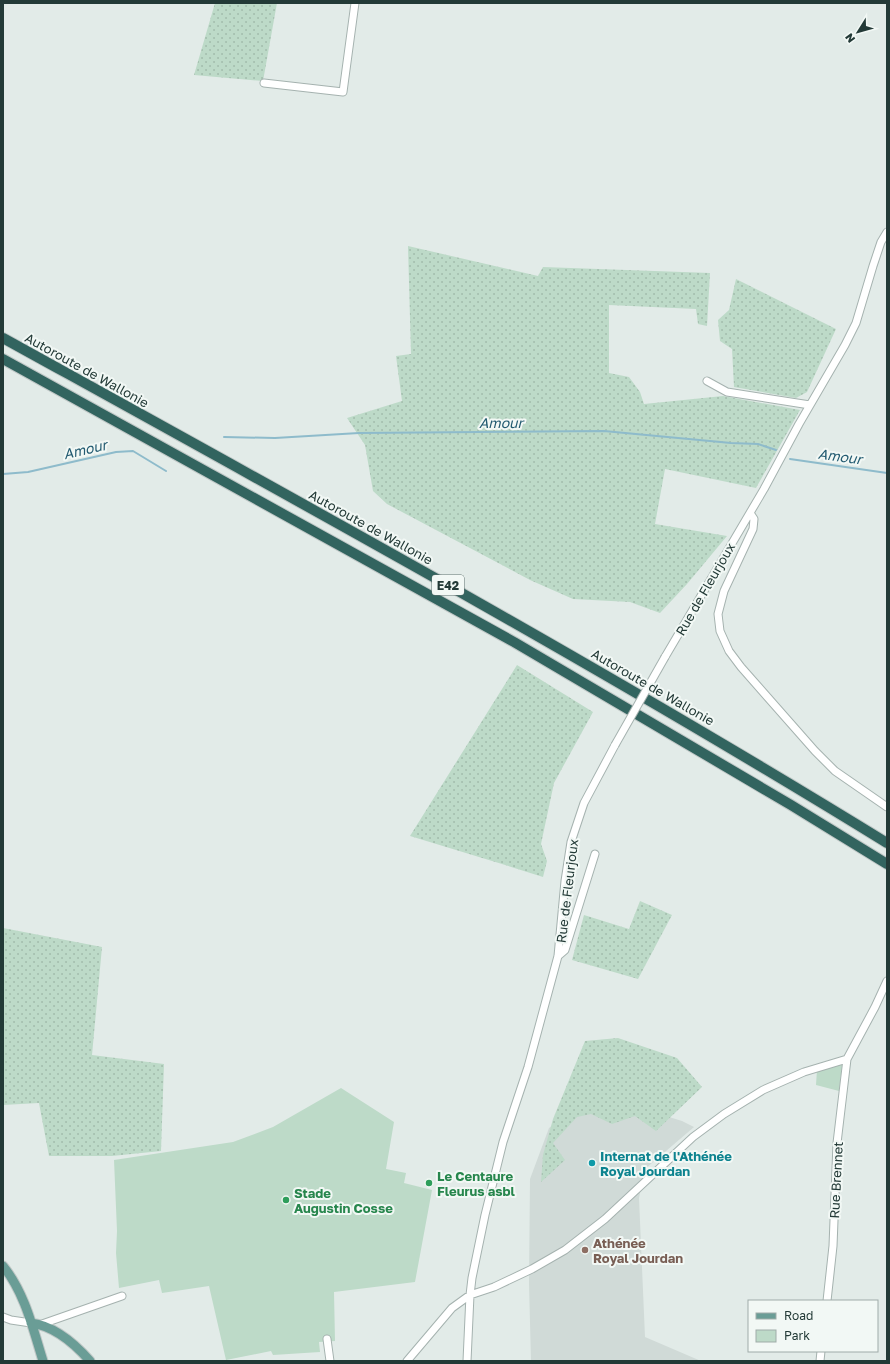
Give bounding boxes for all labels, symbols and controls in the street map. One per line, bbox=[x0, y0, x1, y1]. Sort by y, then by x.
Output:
north arrow bbox=[838, 12, 878, 52]
text: N bbox=[842, 31, 857, 46]
street label: Autoroute de Wallonie bbox=[22, 329, 152, 411]
water label: Amour bbox=[479, 414, 526, 431]
water label: Amour bbox=[62, 435, 111, 462]
water label: Amour bbox=[817, 445, 866, 468]
street label: Autoroute de Wallonie bbox=[306, 486, 436, 568]
street label: Rue de Fleurjoux bbox=[672, 540, 738, 638]
road number: E42 bbox=[432, 575, 464, 595]
street label: Autoroute de Wallonie bbox=[589, 645, 717, 729]
street label: Rue de Fleurjoux bbox=[553, 838, 581, 944]
street label: Rue Brennet bbox=[826, 1141, 846, 1219]
place label: Internat de l'Athénée Royal Jourdan bbox=[600, 1148, 732, 1179]
marker: Internat de l'Athénée Royal Jourdan bbox=[587, 1158, 597, 1168]
place label: Le Centaure Fleurus asbl bbox=[437, 1168, 516, 1199]
marker: Le Centaure Fleurus asbl bbox=[424, 1178, 434, 1188]
place label: Stade Augustin Cosse bbox=[294, 1185, 393, 1216]
marker: Stade Augustin Cosse bbox=[281, 1195, 291, 1205]
place label: Athénée Royal Jourdan bbox=[593, 1235, 683, 1266]
marker: Athénée Royal Jourdan bbox=[580, 1245, 590, 1255]
legend bbox=[748, 1300, 878, 1352]
text: Road bbox=[784, 1308, 813, 1323]
text: Park bbox=[784, 1328, 810, 1343]

